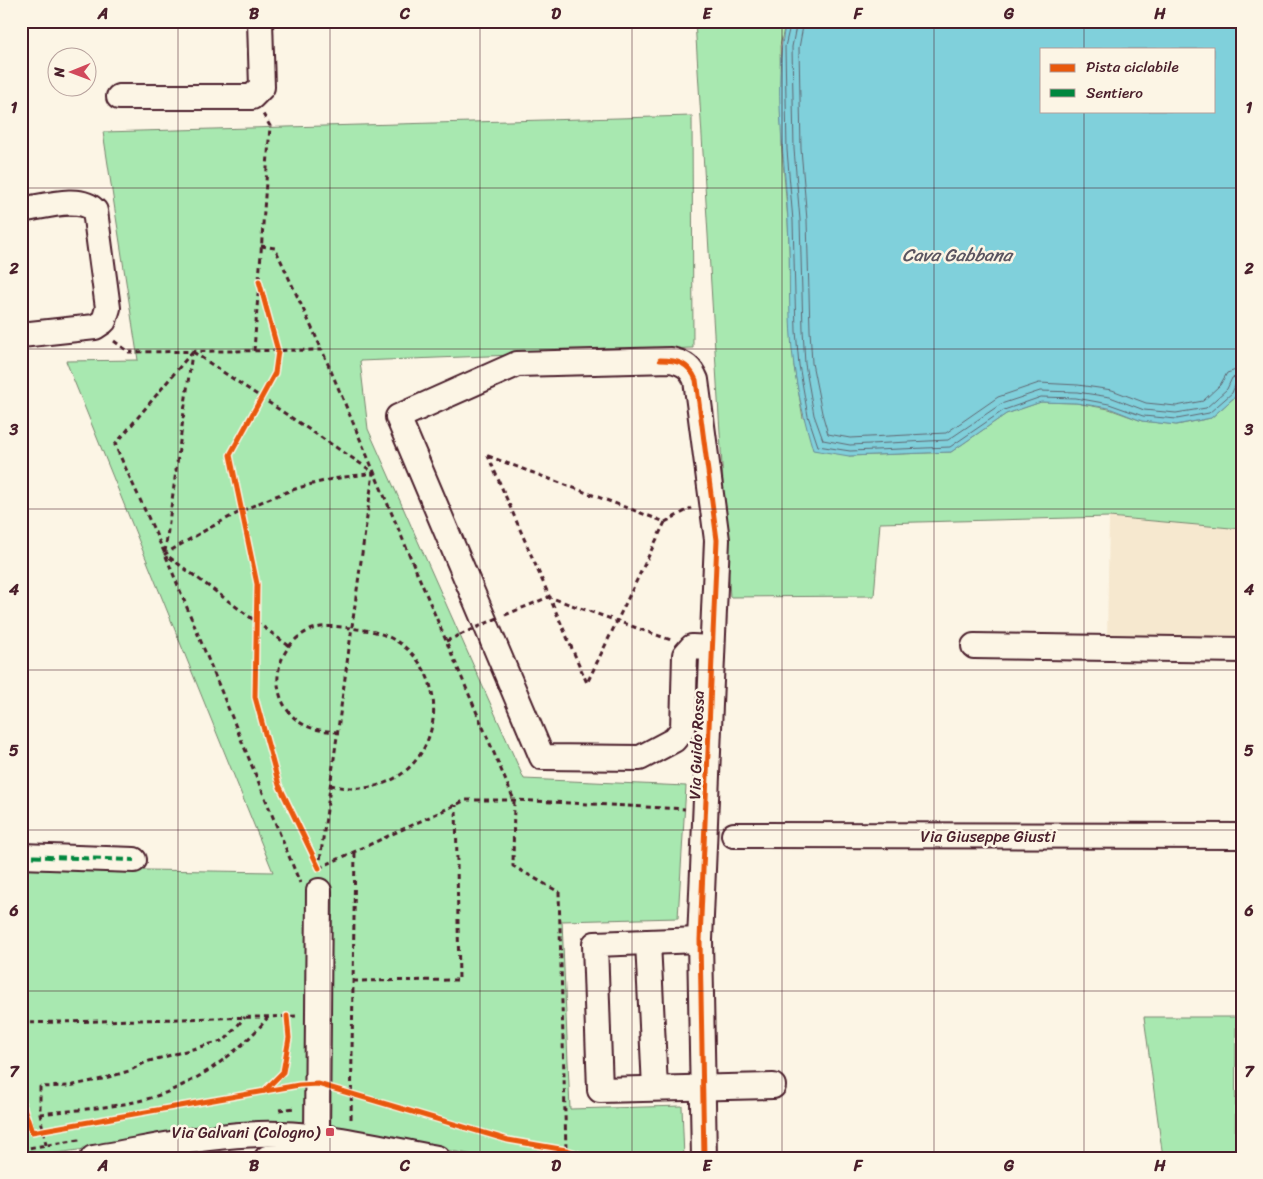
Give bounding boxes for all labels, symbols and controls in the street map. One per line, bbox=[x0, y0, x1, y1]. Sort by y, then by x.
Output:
text: A bbox=[97, 0, 108, 28]
text: B bbox=[249, 0, 260, 28]
text: C bbox=[399, 0, 411, 28]
text: D bbox=[551, 0, 561, 28]
text: E bbox=[703, 0, 713, 28]
text: F bbox=[853, 0, 864, 28]
text: G bbox=[1003, 0, 1015, 28]
text: H bbox=[1153, 0, 1166, 28]
north arrow bbox=[48, 48, 98, 98]
legend bbox=[1040, 48, 1216, 112]
text: Pista ciclabile bbox=[1086, 54, 1179, 80]
text: N bbox=[47, 67, 72, 78]
text: Sentiero bbox=[1086, 80, 1143, 106]
text: 1 bbox=[11, 93, 18, 122]
text: 1 bbox=[1246, 93, 1253, 122]
water label: Cava Gabbana bbox=[902, 239, 1014, 271]
text: 2 bbox=[8, 254, 19, 283]
text: 2 bbox=[1243, 254, 1254, 283]
text: 3 bbox=[9, 415, 19, 444]
text: 3 bbox=[1244, 415, 1254, 444]
text: 4 bbox=[8, 575, 19, 604]
text: 4 bbox=[1243, 575, 1254, 604]
street label: Via Guido Rossa bbox=[680, 690, 713, 800]
text: 5 bbox=[9, 736, 19, 765]
text: 5 bbox=[1244, 736, 1254, 765]
street label: Via Giuseppe Giusti bbox=[920, 822, 1056, 851]
text: 6 bbox=[8, 896, 19, 925]
text: 6 bbox=[1243, 896, 1254, 925]
text: 7 bbox=[9, 1057, 20, 1086]
text: 7 bbox=[1244, 1057, 1255, 1086]
place label: Via Galvani (Cologno) bbox=[172, 1118, 321, 1147]
marker: Via Galvani (Cologno) bbox=[324, 1126, 336, 1138]
text: A bbox=[97, 1151, 108, 1179]
text: B bbox=[249, 1151, 260, 1179]
text: C bbox=[399, 1151, 411, 1179]
text: D bbox=[551, 1151, 561, 1179]
text: E bbox=[703, 1151, 713, 1179]
text: F bbox=[853, 1151, 864, 1179]
text: G bbox=[1003, 1151, 1015, 1179]
text: H bbox=[1153, 1151, 1166, 1179]

